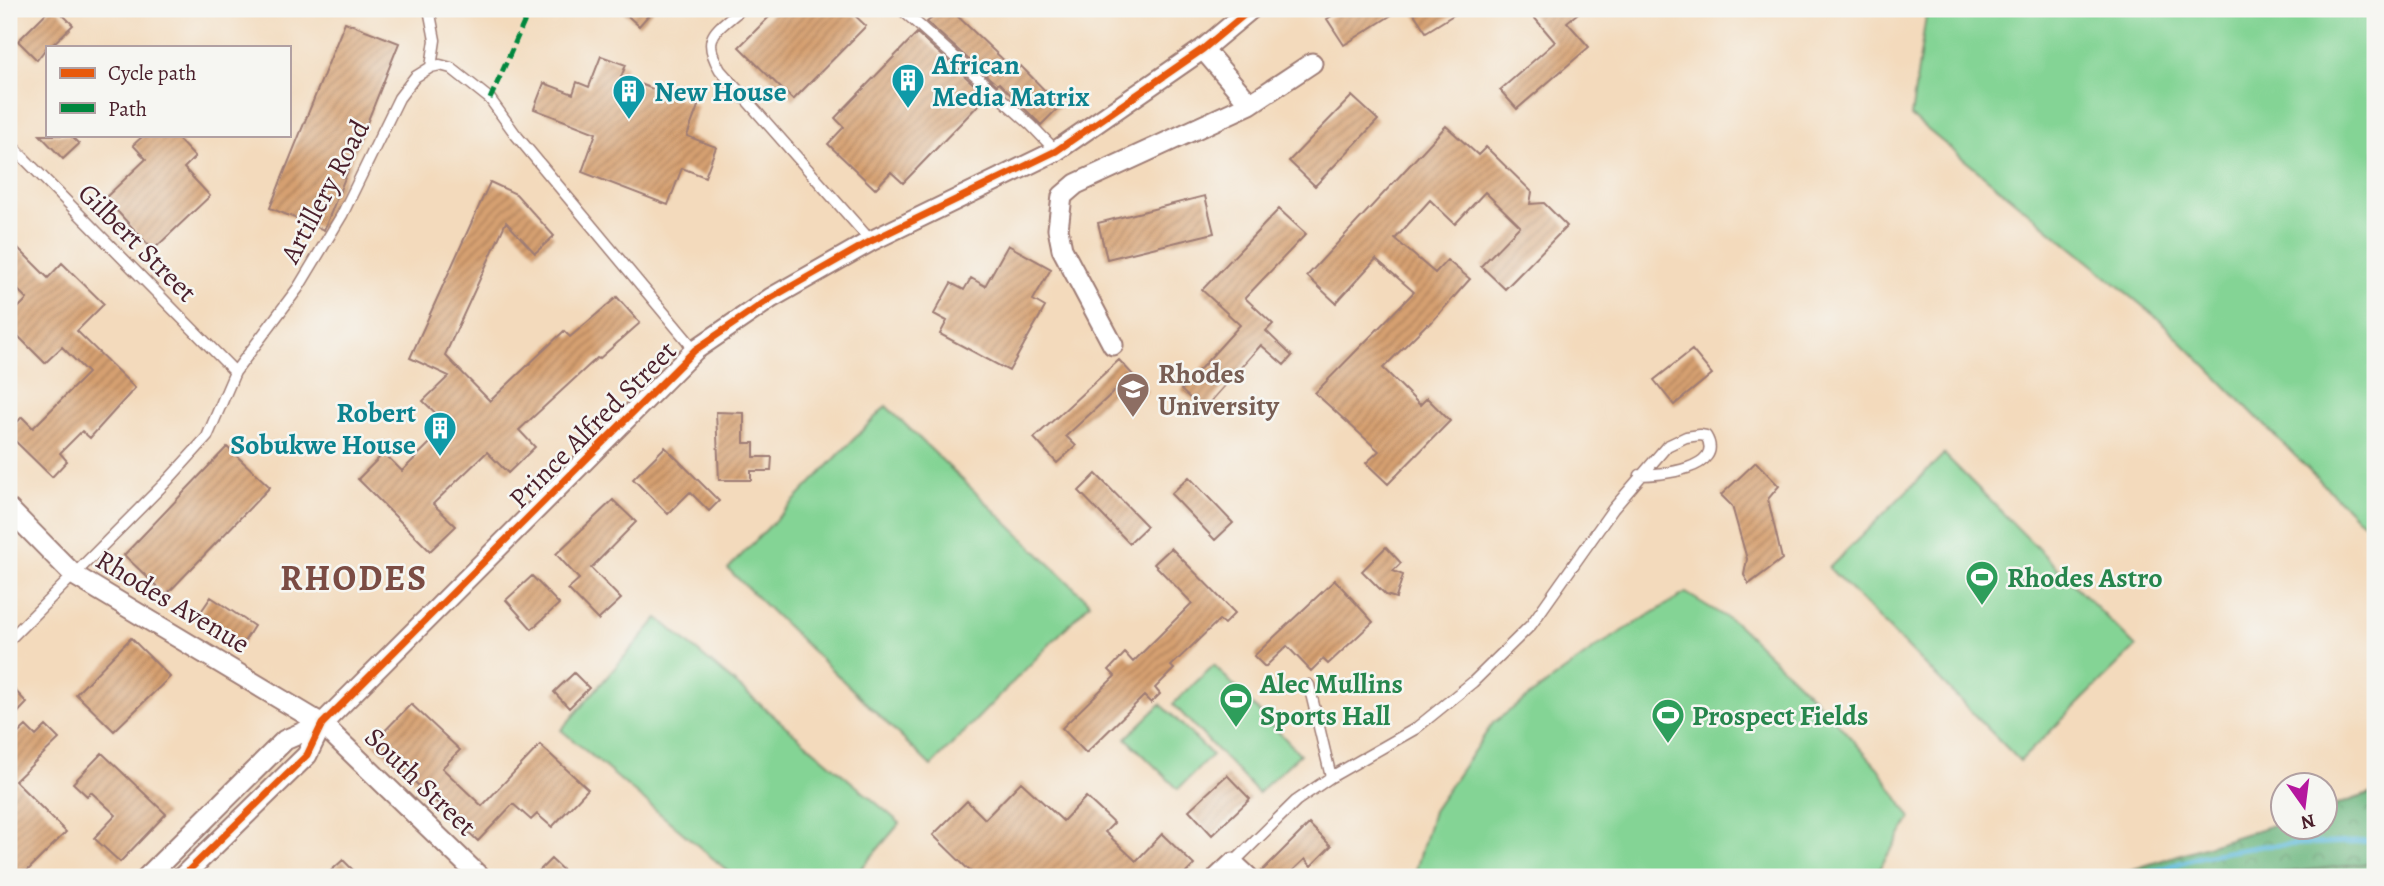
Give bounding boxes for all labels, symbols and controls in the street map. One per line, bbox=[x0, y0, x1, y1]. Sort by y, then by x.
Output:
legend bbox=[46, 46, 290, 136]
place label: African Media Matrix bbox=[931, 46, 1089, 116]
text: Cycle path bbox=[108, 59, 197, 87]
building icon: African Media Matrix bbox=[889, 61, 927, 110]
building icon: New House bbox=[610, 72, 648, 121]
place label: New House bbox=[654, 73, 787, 111]
text: Path bbox=[108, 95, 147, 123]
street label: Artillery Road bbox=[271, 112, 379, 271]
street label: Gilbert Street bbox=[69, 175, 205, 311]
street label: Prince Alfred Street bbox=[500, 332, 685, 517]
place label: Rhodes University bbox=[1158, 355, 1280, 425]
school or university icon: Rhodes University bbox=[1114, 370, 1152, 419]
place label: Robert Sobukwe House bbox=[230, 394, 416, 464]
building icon: Robert Sobukwe House bbox=[421, 409, 459, 458]
street label: Rhodes Avenue bbox=[88, 541, 257, 663]
district label: RHODES bbox=[280, 554, 428, 602]
sports icon: Rhodes Astro bbox=[1963, 558, 2001, 607]
place label: Rhodes Astro bbox=[2007, 559, 2163, 597]
place label: Alec Mullins Sports Hall bbox=[1259, 665, 1403, 735]
sports icon: Alec Mullins Sports Hall bbox=[1217, 680, 1255, 729]
sports icon: Prospect Fields bbox=[1649, 696, 1687, 745]
place label: Prospect Fields bbox=[1692, 697, 1869, 735]
street label: South Street bbox=[356, 719, 485, 845]
north arrow bbox=[2268, 770, 2338, 840]
text: N bbox=[2298, 807, 2318, 836]

